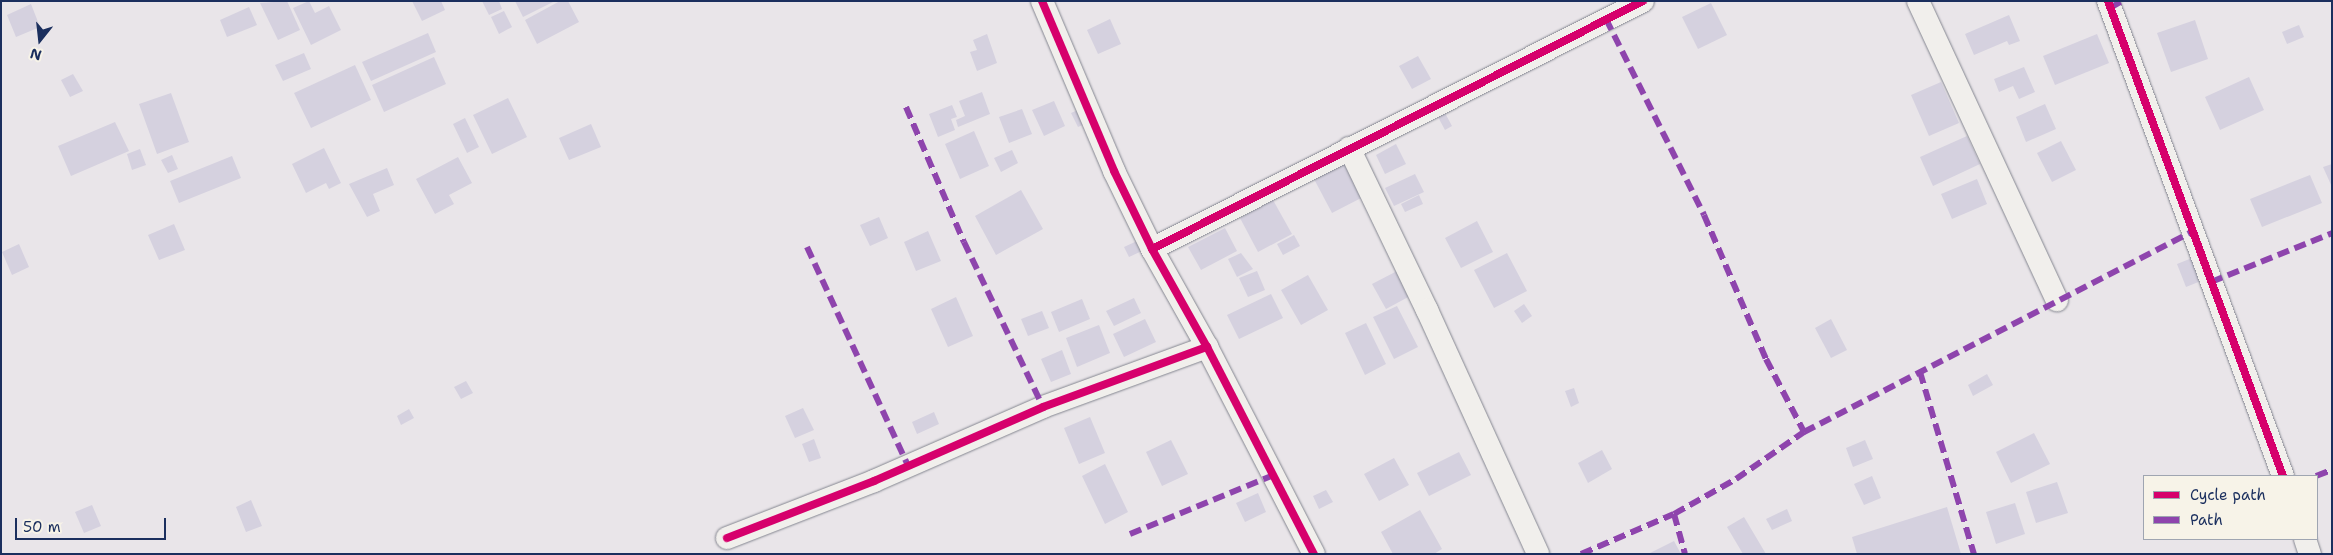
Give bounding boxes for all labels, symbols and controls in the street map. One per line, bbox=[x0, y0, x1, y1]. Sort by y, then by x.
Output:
north arrow bbox=[15, 15, 65, 65]
text: N bbox=[28, 44, 44, 65]
legend bbox=[2143, 475, 2318, 540]
text: Cycle path bbox=[2190, 485, 2266, 505]
scale bar bbox=[18, 508, 169, 540]
text: Path bbox=[2190, 510, 2223, 530]
text: 50 m bbox=[23, 517, 61, 537]

